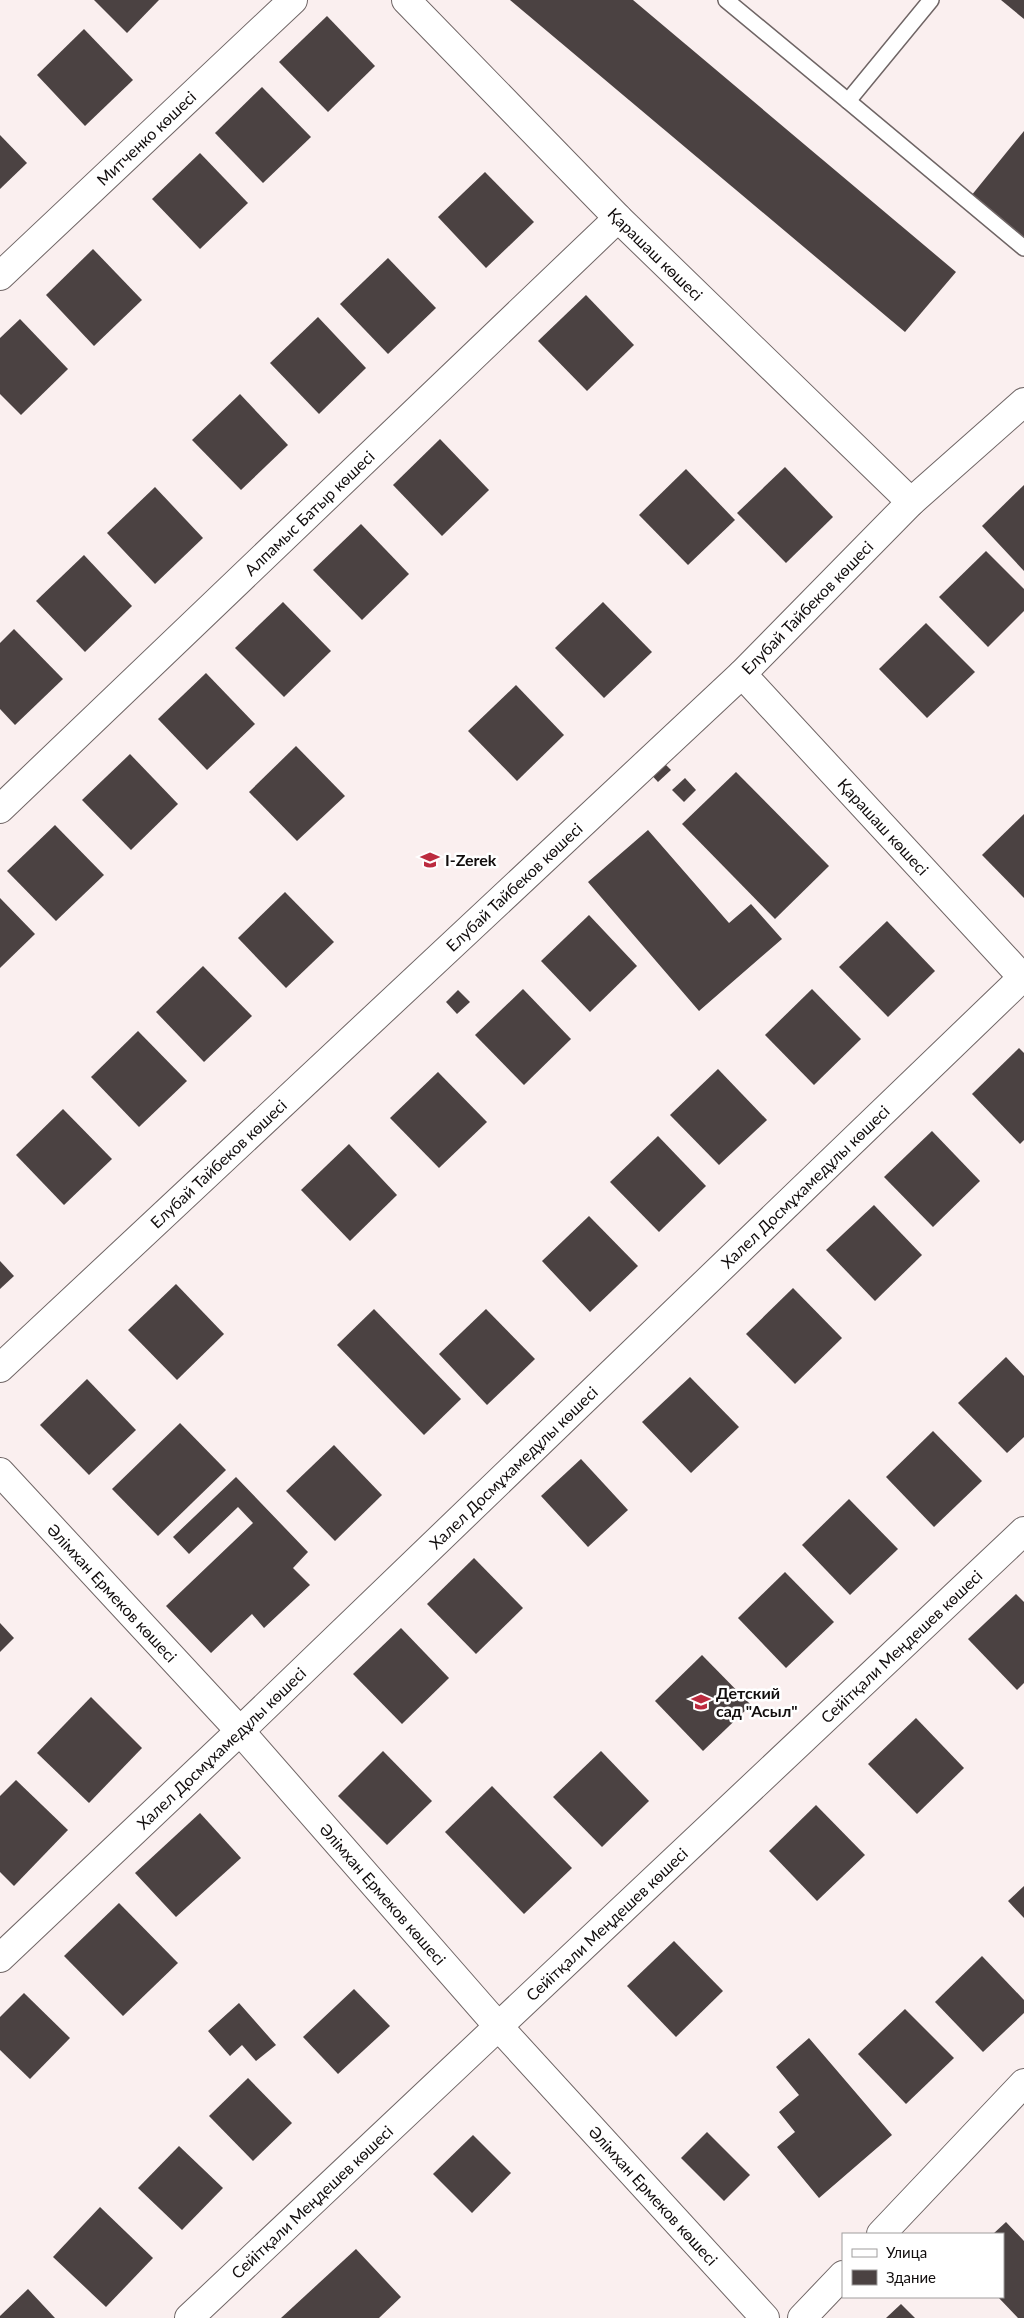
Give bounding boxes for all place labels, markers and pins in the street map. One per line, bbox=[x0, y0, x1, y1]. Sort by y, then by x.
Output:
school or university icon: I-Zerek bbox=[419, 849, 441, 871]
place label: I-Zerek bbox=[445, 850, 497, 869]
place label: Детский сад "Асыл" bbox=[716, 1683, 798, 1720]
school or university icon: Детский сад "Асыл" bbox=[690, 1691, 712, 1713]

